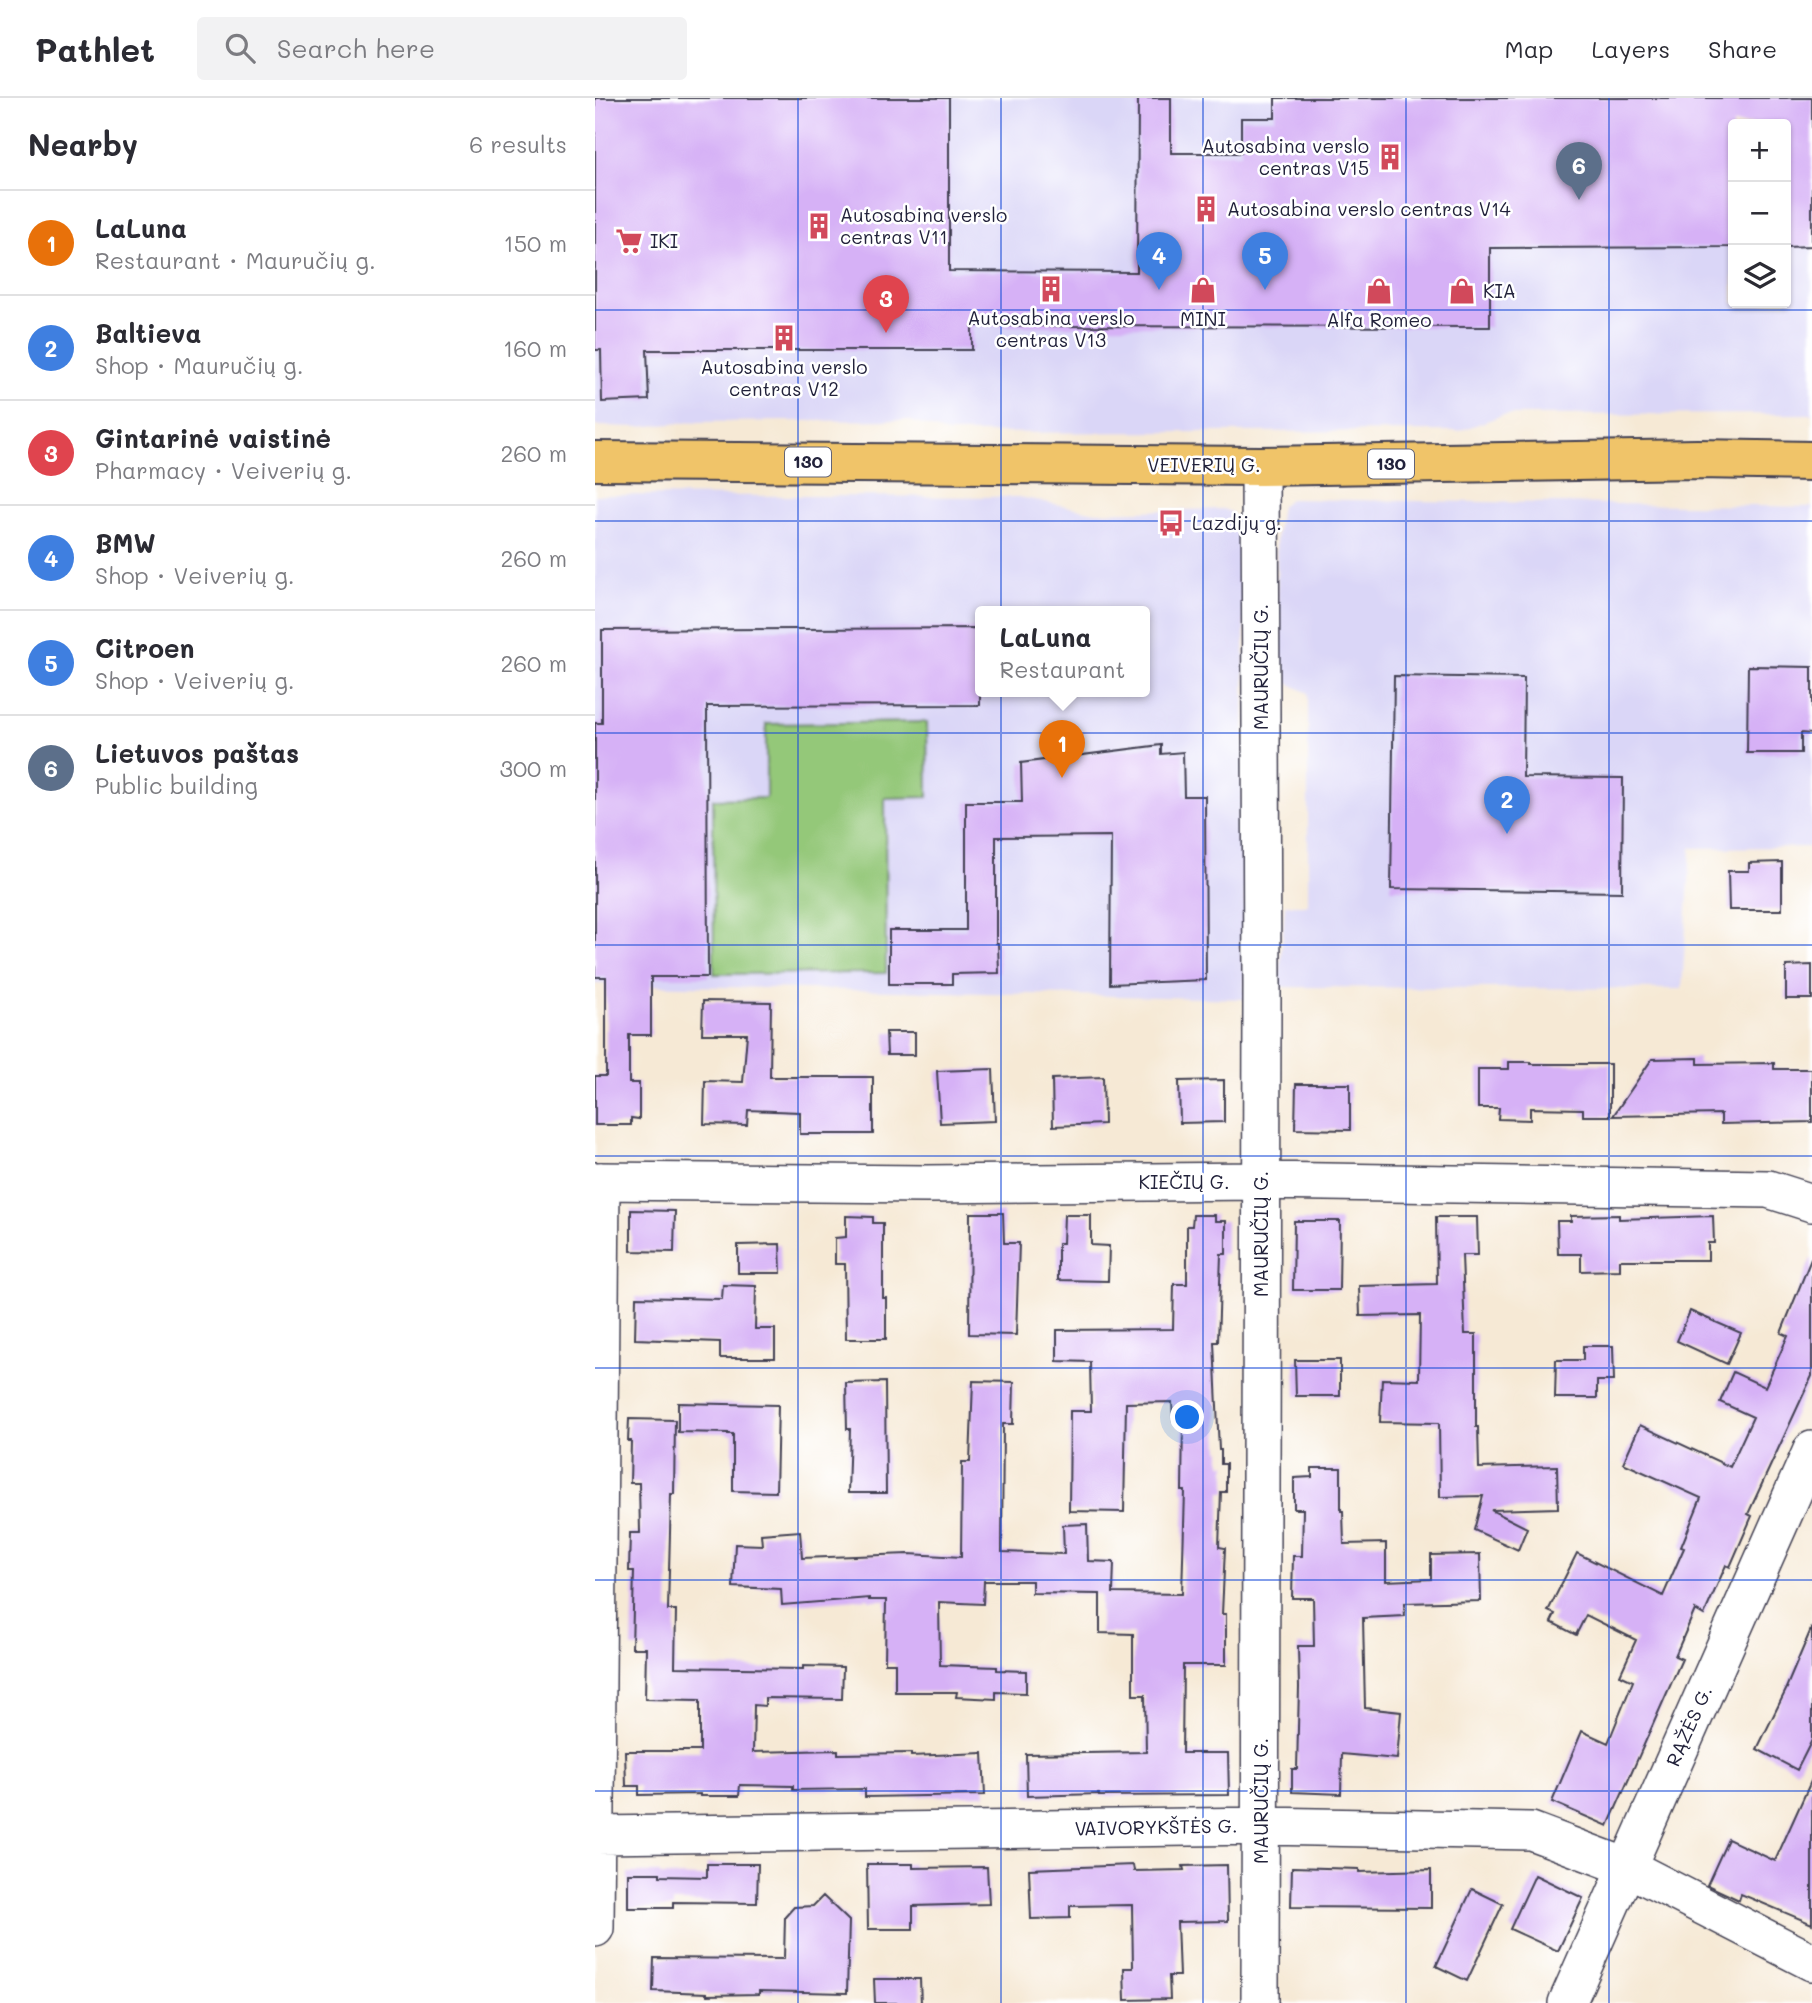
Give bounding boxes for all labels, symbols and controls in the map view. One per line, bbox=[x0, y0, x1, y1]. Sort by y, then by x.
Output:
search box bbox=[197, 17, 687, 80]
text: Pathlet bbox=[35, 27, 155, 70]
icon: search bbox=[221, 29, 259, 67]
text: Search here bbox=[277, 31, 435, 65]
text: Map bbox=[1505, 33, 1553, 64]
text: Layers bbox=[1591, 33, 1670, 64]
text: Share bbox=[1708, 33, 1777, 64]
map controls bbox=[1728, 119, 1791, 308]
button: + bbox=[1728, 119, 1791, 182]
text: Nearby bbox=[28, 124, 138, 164]
text: 6 results bbox=[469, 129, 567, 159]
place label: Autosabina verslo centras V15 bbox=[1202, 133, 1369, 180]
building icon: Autosabina verslo centras V15 bbox=[1375, 142, 1405, 172]
pin: 6 bbox=[1556, 142, 1602, 200]
button: − bbox=[1728, 182, 1791, 245]
building icon: Autosabina verslo centras V14 bbox=[1191, 194, 1221, 224]
place label: Autosabina verslo centras V14 bbox=[1227, 196, 1511, 221]
place label: Autosabina verslo centras V11 bbox=[840, 202, 1007, 249]
text: LaLuna bbox=[95, 211, 187, 245]
building icon: Autosabina verslo centras V11 bbox=[804, 211, 834, 241]
supermarket icon: IKI bbox=[614, 226, 644, 256]
text: 1 bbox=[46, 228, 56, 258]
text: 150 m bbox=[503, 228, 567, 258]
place label: IKI bbox=[650, 228, 678, 253]
pin: 4 bbox=[1136, 232, 1182, 290]
pin: 5 bbox=[1242, 232, 1288, 290]
text: Restaurant · Mauručių g. bbox=[95, 245, 376, 275]
button: layers bbox=[1728, 245, 1791, 308]
building icon: Autosabina verslo centras V13 bbox=[1036, 274, 1066, 304]
pin: 3 bbox=[863, 275, 909, 333]
shop icon: MINI bbox=[1188, 275, 1218, 305]
shop icon: Alfa Romeo bbox=[1364, 276, 1394, 306]
shop icon: KIA bbox=[1447, 276, 1477, 306]
place label: KIA bbox=[1483, 278, 1516, 303]
place label: Autosabina verslo centras V13 bbox=[967, 305, 1135, 352]
place label: MINI bbox=[1180, 306, 1226, 331]
place label: Alfa Romeo bbox=[1327, 307, 1431, 332]
text: Baltieva bbox=[95, 316, 201, 350]
building icon: Autosabina verslo centras V12 bbox=[769, 323, 799, 353]
text: 2 bbox=[45, 333, 57, 363]
text: 160 m bbox=[503, 333, 567, 363]
text: Shop · Mauručių g. bbox=[95, 350, 304, 380]
place label: Autosabina verslo centras V12 bbox=[700, 354, 868, 401]
text: Gintarinė vaistinė bbox=[95, 421, 331, 455]
text: 3 bbox=[44, 438, 58, 468]
text: 260 m bbox=[500, 438, 567, 468]
road number: 130 bbox=[785, 448, 831, 476]
road number: 130 bbox=[1368, 450, 1414, 478]
street label: VEIVERIŲ G. bbox=[1147, 452, 1261, 477]
text: Pharmacy · Veiverių g. bbox=[95, 455, 352, 485]
bus stop icon: Lazdijų g. bbox=[1156, 508, 1186, 538]
place label: Lazdijų g. bbox=[1192, 510, 1282, 535]
text: BMW bbox=[95, 526, 156, 560]
text: 4 bbox=[44, 543, 58, 573]
text: 260 m bbox=[500, 543, 567, 573]
text: Shop · Veiverių g. bbox=[95, 560, 295, 590]
street label: MAURUČIŲ G. bbox=[1248, 604, 1273, 730]
popup bbox=[975, 606, 1150, 697]
text: LaLuna bbox=[1000, 620, 1091, 654]
text: Citroen bbox=[95, 631, 194, 665]
text: 5 bbox=[44, 648, 58, 678]
text: 260 m bbox=[500, 648, 567, 678]
text: Restaurant bbox=[1000, 654, 1125, 684]
text: Shop · Veiverių g. bbox=[95, 665, 295, 695]
pin: 1 bbox=[1039, 720, 1085, 778]
text: Lietuvos paštas bbox=[95, 736, 299, 770]
text: 6 bbox=[44, 753, 58, 783]
text: 300 m bbox=[499, 753, 567, 783]
text: Public building bbox=[95, 770, 258, 800]
pin: 2 bbox=[1484, 776, 1530, 834]
street label: KIEČIŲ G. bbox=[1138, 1169, 1230, 1194]
street label: MAURUČIŲ G. bbox=[1248, 1171, 1273, 1297]
your location bbox=[1170, 1400, 1204, 1434]
street label: RĄŽĖS G. bbox=[1660, 1682, 1717, 1770]
street label: MAURUČIŲ G. bbox=[1248, 1738, 1273, 1864]
street label: VAIVORYKŠTĖS G. bbox=[1074, 1813, 1238, 1840]

